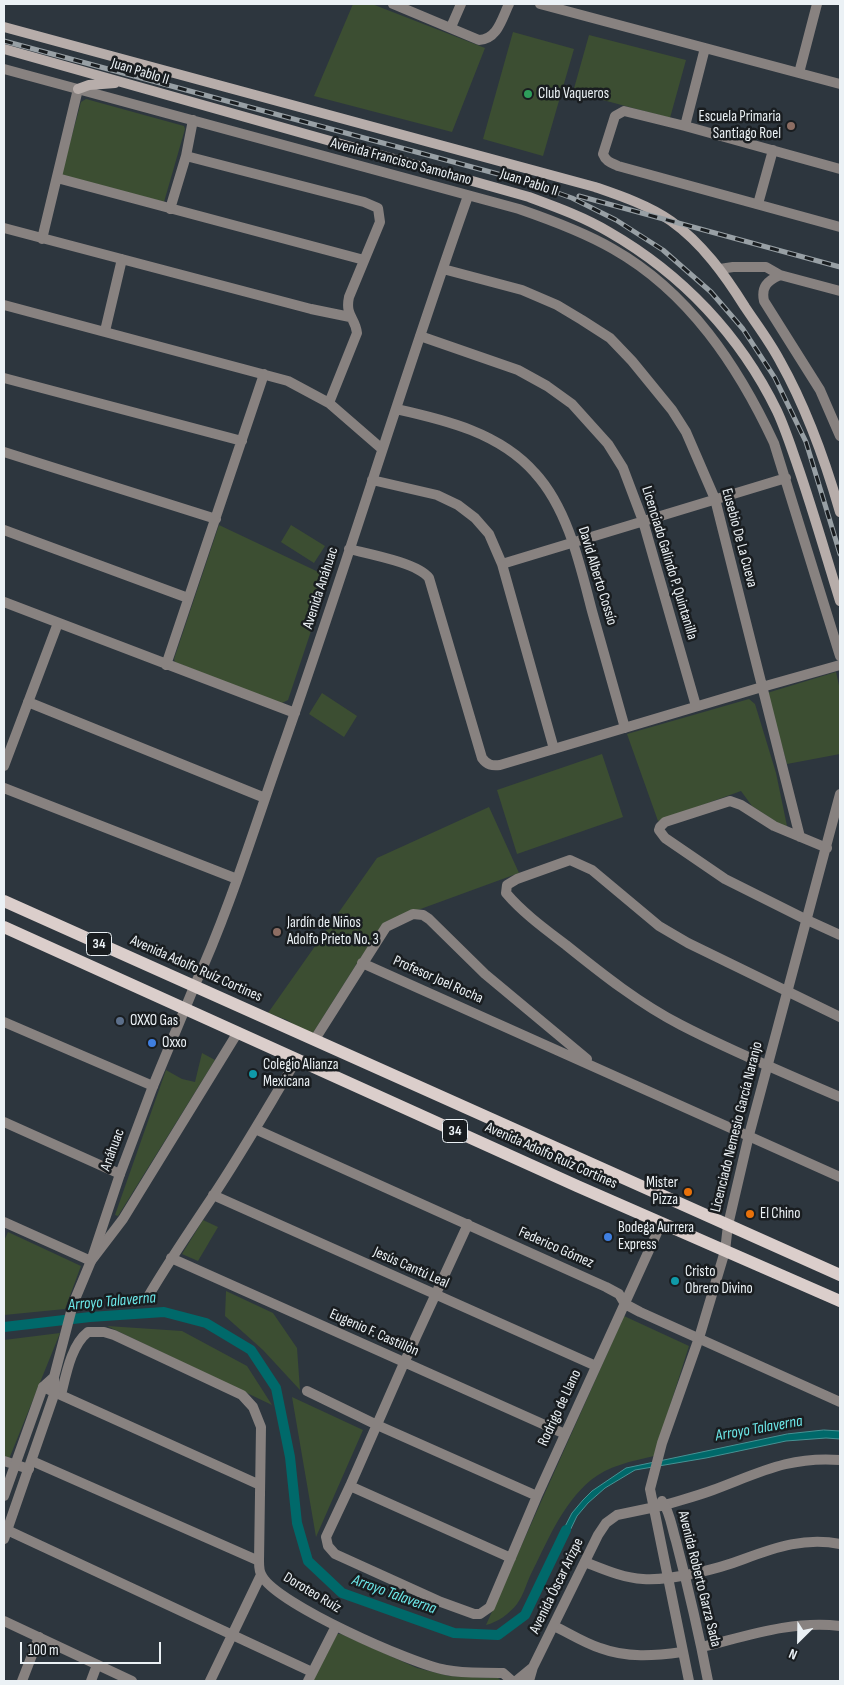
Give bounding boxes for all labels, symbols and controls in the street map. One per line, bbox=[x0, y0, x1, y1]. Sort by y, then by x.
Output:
street label: Juan Pablo II bbox=[109, 55, 171, 89]
place label: Club Vaqueros bbox=[538, 85, 609, 103]
marker: Club Vaqueros bbox=[522, 88, 534, 100]
place label: Escuela Primaria Santiago Roel bbox=[698, 108, 781, 143]
marker: Escuela Primaria Santiago Roel bbox=[785, 120, 797, 132]
street label: Avenida Francisco Samohano bbox=[329, 135, 473, 189]
street label: Juan Pablo II bbox=[498, 165, 560, 201]
street label: Licenciado Galindo P. Quintanilla bbox=[637, 484, 701, 642]
street label: Eusebio De La Cueva bbox=[717, 487, 761, 589]
street label: David Alberto Cossío bbox=[573, 524, 621, 628]
street label: Avenida Anáhuac bbox=[299, 545, 343, 631]
place label: Jardín de Niños Adolfo Prieto No. 3 bbox=[287, 914, 379, 949]
marker: Jardín de Niños Adolfo Prieto No. 3 bbox=[271, 926, 283, 938]
road number: 34 bbox=[86, 932, 112, 956]
street label: Avenida Adolfo Ruíz Cortines bbox=[127, 932, 265, 1006]
street label: Profesor Joel Rocha bbox=[390, 952, 486, 1008]
place label: OXXO Gas bbox=[130, 1012, 178, 1030]
marker: OXXO Gas bbox=[114, 1015, 126, 1027]
place label: Oxxo bbox=[162, 1034, 187, 1052]
marker: Oxxo bbox=[146, 1037, 158, 1049]
street label: Licenciado Nemesio García Naranjo bbox=[707, 1040, 767, 1214]
place label: Colegio Alianza Mexicana bbox=[263, 1056, 338, 1091]
marker: Colegio Alianza Mexicana bbox=[247, 1068, 259, 1080]
street label: Avenida Adolfo Ruíz Cortines bbox=[482, 1119, 620, 1193]
road number: 34 bbox=[442, 1120, 468, 1142]
street label: Anáhuac bbox=[97, 1127, 129, 1173]
place label: Mister Pizza bbox=[646, 1174, 678, 1209]
marker: Mister Pizza bbox=[682, 1186, 694, 1198]
place label: El Chino bbox=[760, 1205, 800, 1223]
marker: El Chino bbox=[744, 1208, 756, 1220]
place label: Bodega Aurrera Express bbox=[618, 1219, 694, 1254]
street label: Federico Gómez bbox=[516, 1223, 596, 1273]
marker: Bodega Aurrera Express bbox=[602, 1231, 614, 1243]
street label: Jesús Cantú Leal bbox=[370, 1243, 452, 1293]
place label: Cristo Obrero Divino bbox=[685, 1263, 753, 1298]
marker: Cristo Obrero Divino bbox=[669, 1275, 681, 1287]
water label: Arroyo Talaverna bbox=[67, 1289, 157, 1315]
street label: Eugenio F. Castillón bbox=[327, 1305, 421, 1361]
street label: Rodrigo de Llano bbox=[534, 1367, 586, 1449]
water label: Arroyo Talaverna bbox=[714, 1412, 804, 1446]
street label: Avenida Roberto Garza Sada bbox=[673, 1509, 725, 1649]
street label: Avenida Óscar Arizpe bbox=[526, 1535, 588, 1637]
street label: Doroteo Ruíz bbox=[280, 1569, 344, 1617]
water label: Arroyo Talaverna bbox=[349, 1571, 439, 1619]
north arrow bbox=[774, 1615, 824, 1665]
scale bar bbox=[22, 1632, 164, 1664]
text: 100 m bbox=[28, 1641, 59, 1660]
text: N bbox=[786, 1645, 800, 1664]

